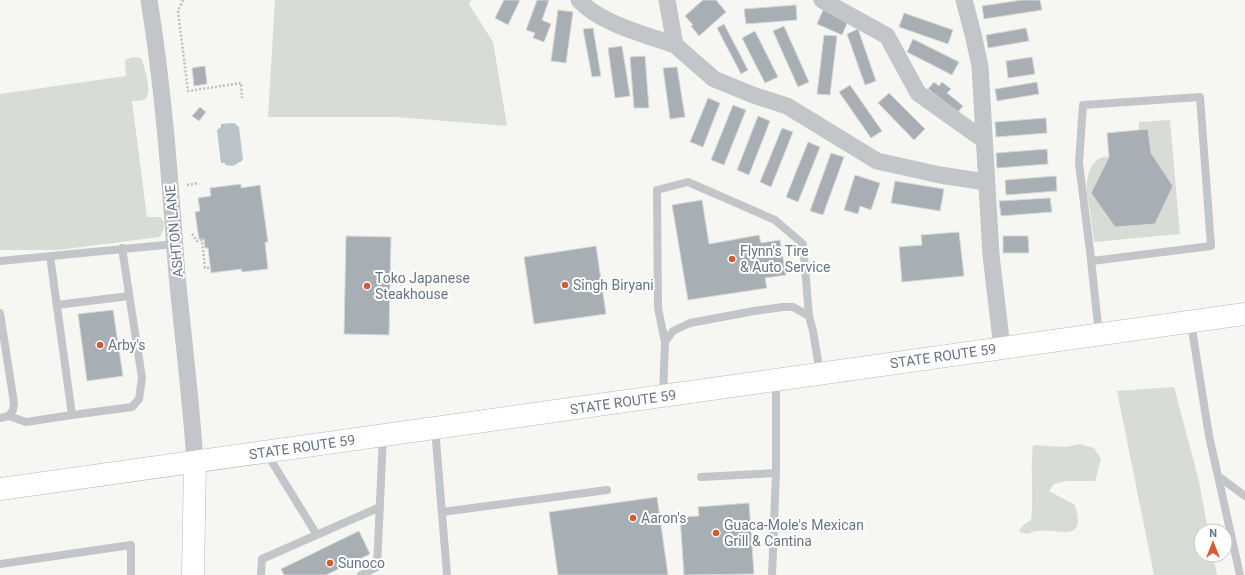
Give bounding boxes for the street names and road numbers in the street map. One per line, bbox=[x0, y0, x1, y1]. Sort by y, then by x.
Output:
street label: ASHTON LANE bbox=[162, 184, 186, 278]
street label: STATE ROUTE 59 bbox=[889, 341, 997, 371]
street label: STATE ROUTE 59 bbox=[569, 387, 677, 417]
street label: STATE ROUTE 59 bbox=[248, 432, 356, 462]

